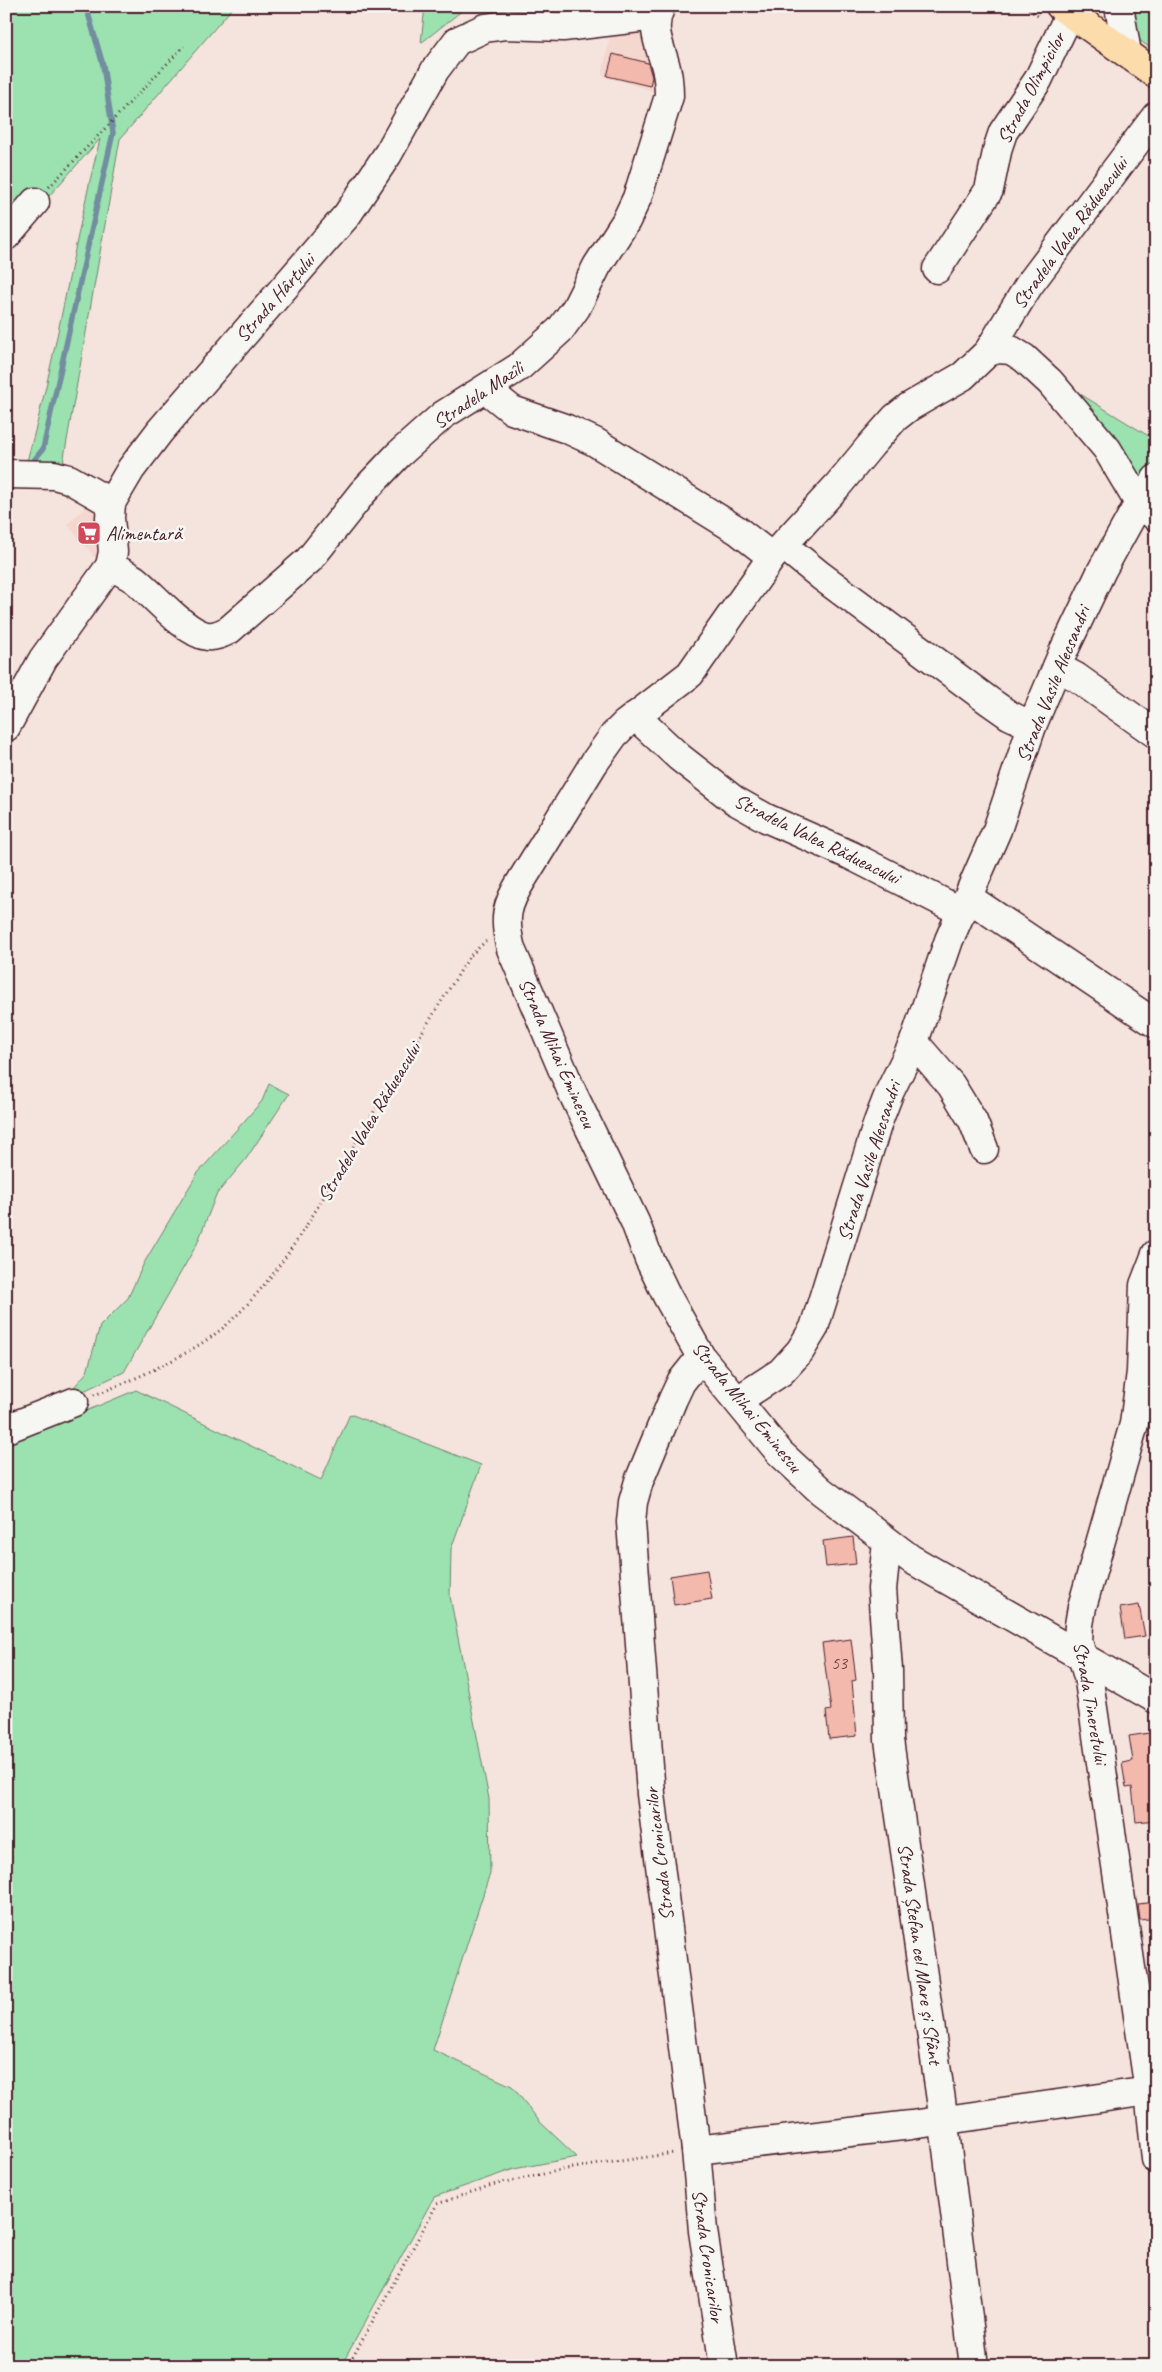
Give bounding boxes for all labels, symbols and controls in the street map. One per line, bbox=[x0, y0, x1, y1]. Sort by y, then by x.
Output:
street label: Strada Olimpicilor bbox=[991, 26, 1072, 148]
street label: Stradela Valea Rădueacului bbox=[1007, 150, 1135, 314]
street label: Strada Hârțului bbox=[230, 247, 322, 347]
street label: Stradela Mazîli bbox=[428, 354, 530, 434]
supermarket icon: Alimentară bbox=[76, 520, 102, 546]
place label: Alimentară bbox=[106, 521, 184, 546]
street label: Strada Vasile Alecsandri bbox=[1010, 600, 1097, 766]
street label: Stradela Valea Rădueacului bbox=[730, 788, 906, 891]
street label: Strada Mihai Eminescu bbox=[513, 974, 602, 1133]
street label: Stradela Valea Rădueacului bbox=[312, 1036, 428, 1206]
street label: Strada Vasile Alecsandri bbox=[831, 1076, 907, 1244]
street label: Strada Mihai Eminescu bbox=[686, 1336, 809, 1479]
street label: Strada Tineretului bbox=[1068, 1640, 1114, 1768]
house number: 53 bbox=[831, 1652, 849, 1674]
street label: Strada Cronicarilor bbox=[638, 1784, 680, 1922]
street label: Strada Ștefan cel Mare și Sfânt bbox=[892, 1842, 948, 2069]
street label: Strada Cronicarilor bbox=[686, 2188, 730, 2326]

